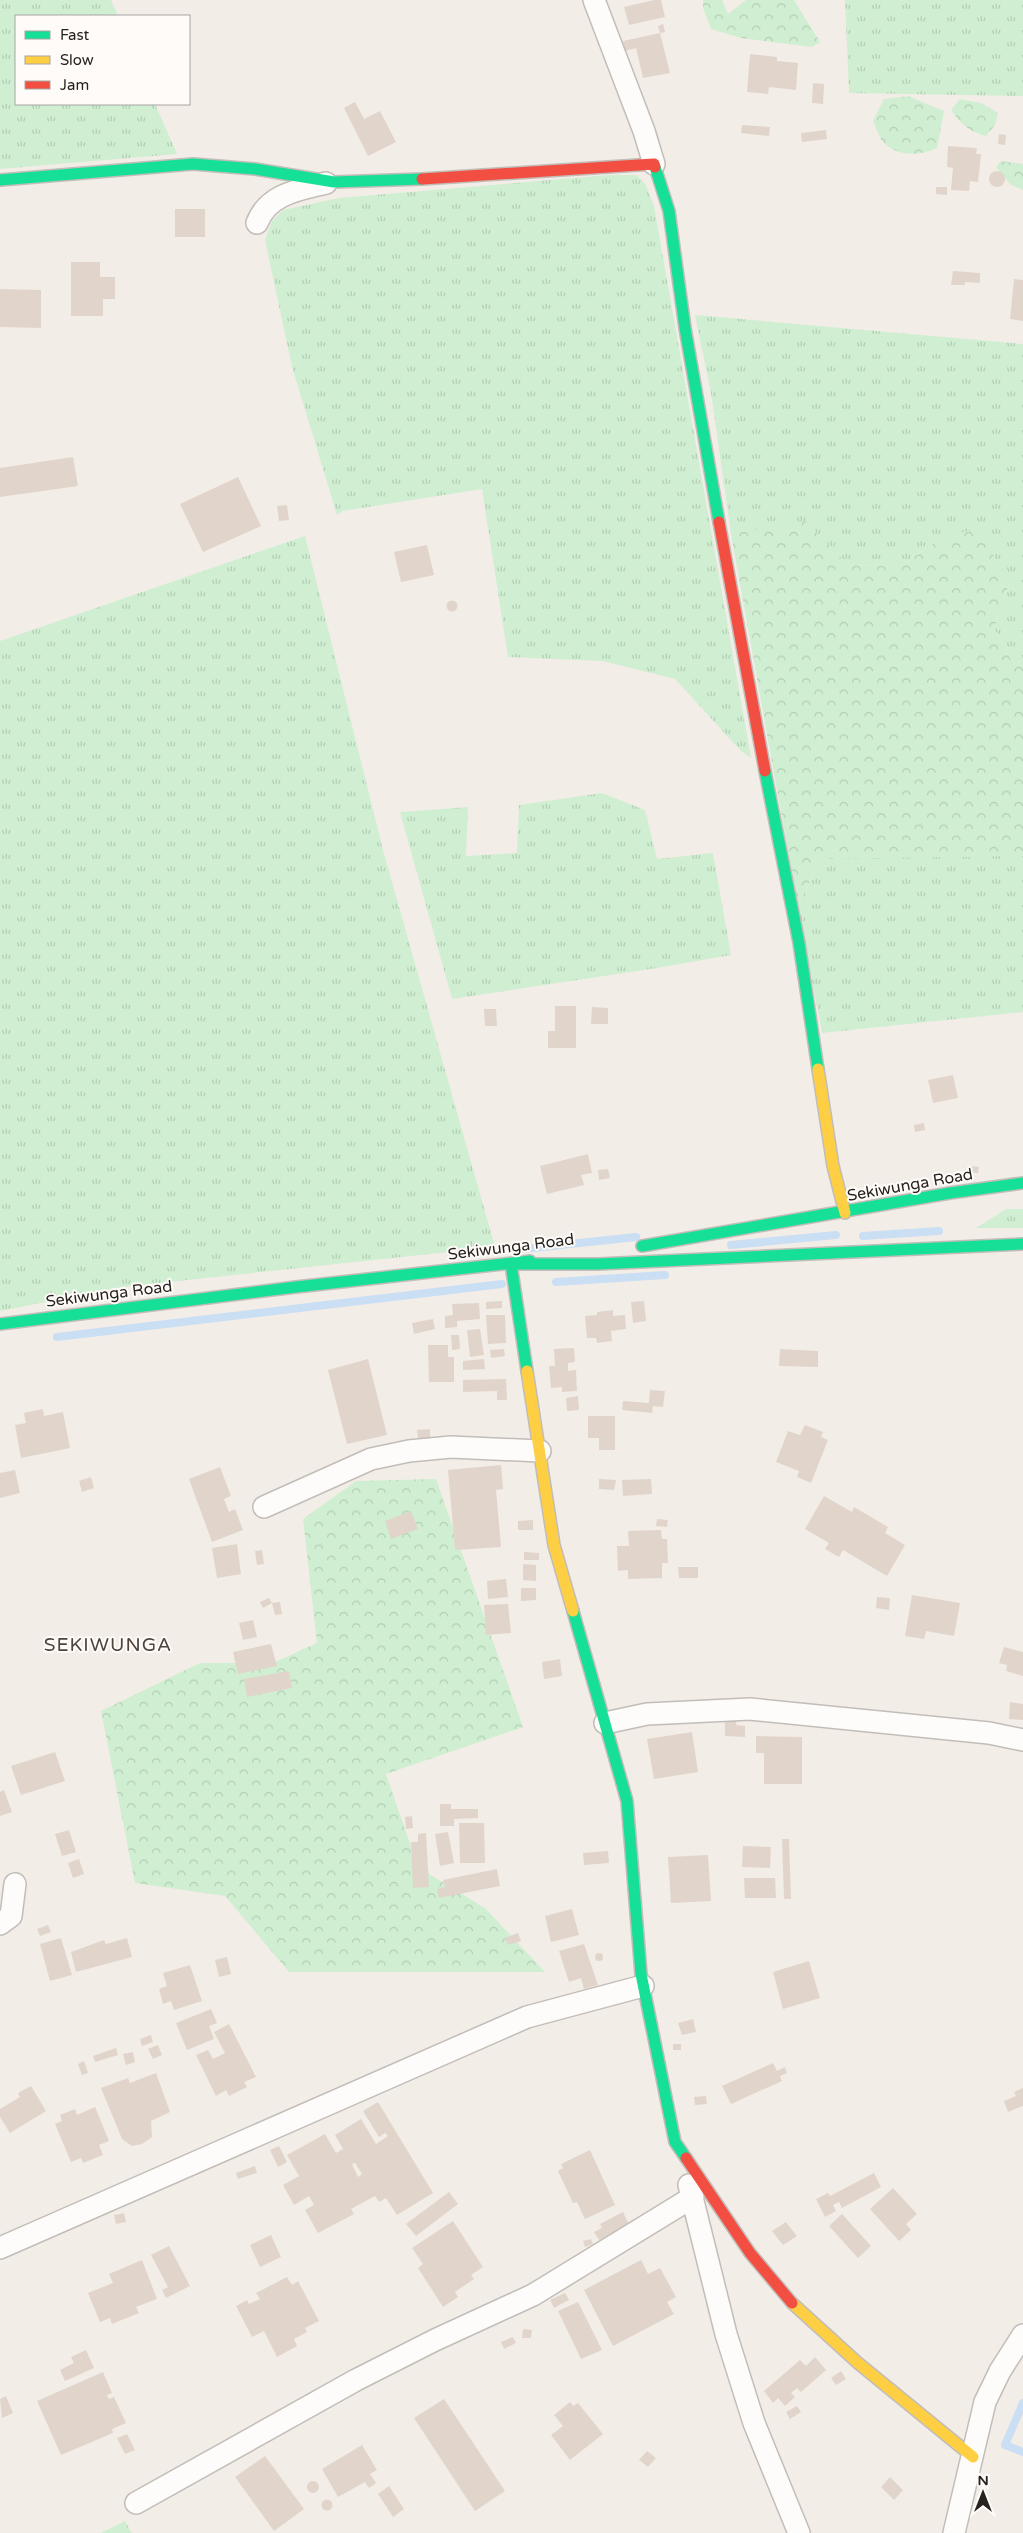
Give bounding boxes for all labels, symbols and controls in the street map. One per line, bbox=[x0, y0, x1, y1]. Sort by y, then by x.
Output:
legend bbox=[15, 15, 190, 105]
text: Fast bbox=[60, 26, 90, 44]
text: Slow bbox=[60, 51, 94, 69]
text: Jam bbox=[60, 76, 89, 94]
street label: Sekiwunga Road bbox=[846, 1164, 974, 1206]
street label: Sekiwunga Road bbox=[447, 1229, 575, 1265]
street label: Sekiwunga Road bbox=[45, 1276, 173, 1312]
district label: SEKIWUNGA bbox=[44, 1634, 172, 1656]
north arrow bbox=[958, 2468, 1008, 2518]
text: N bbox=[977, 2472, 989, 2489]

